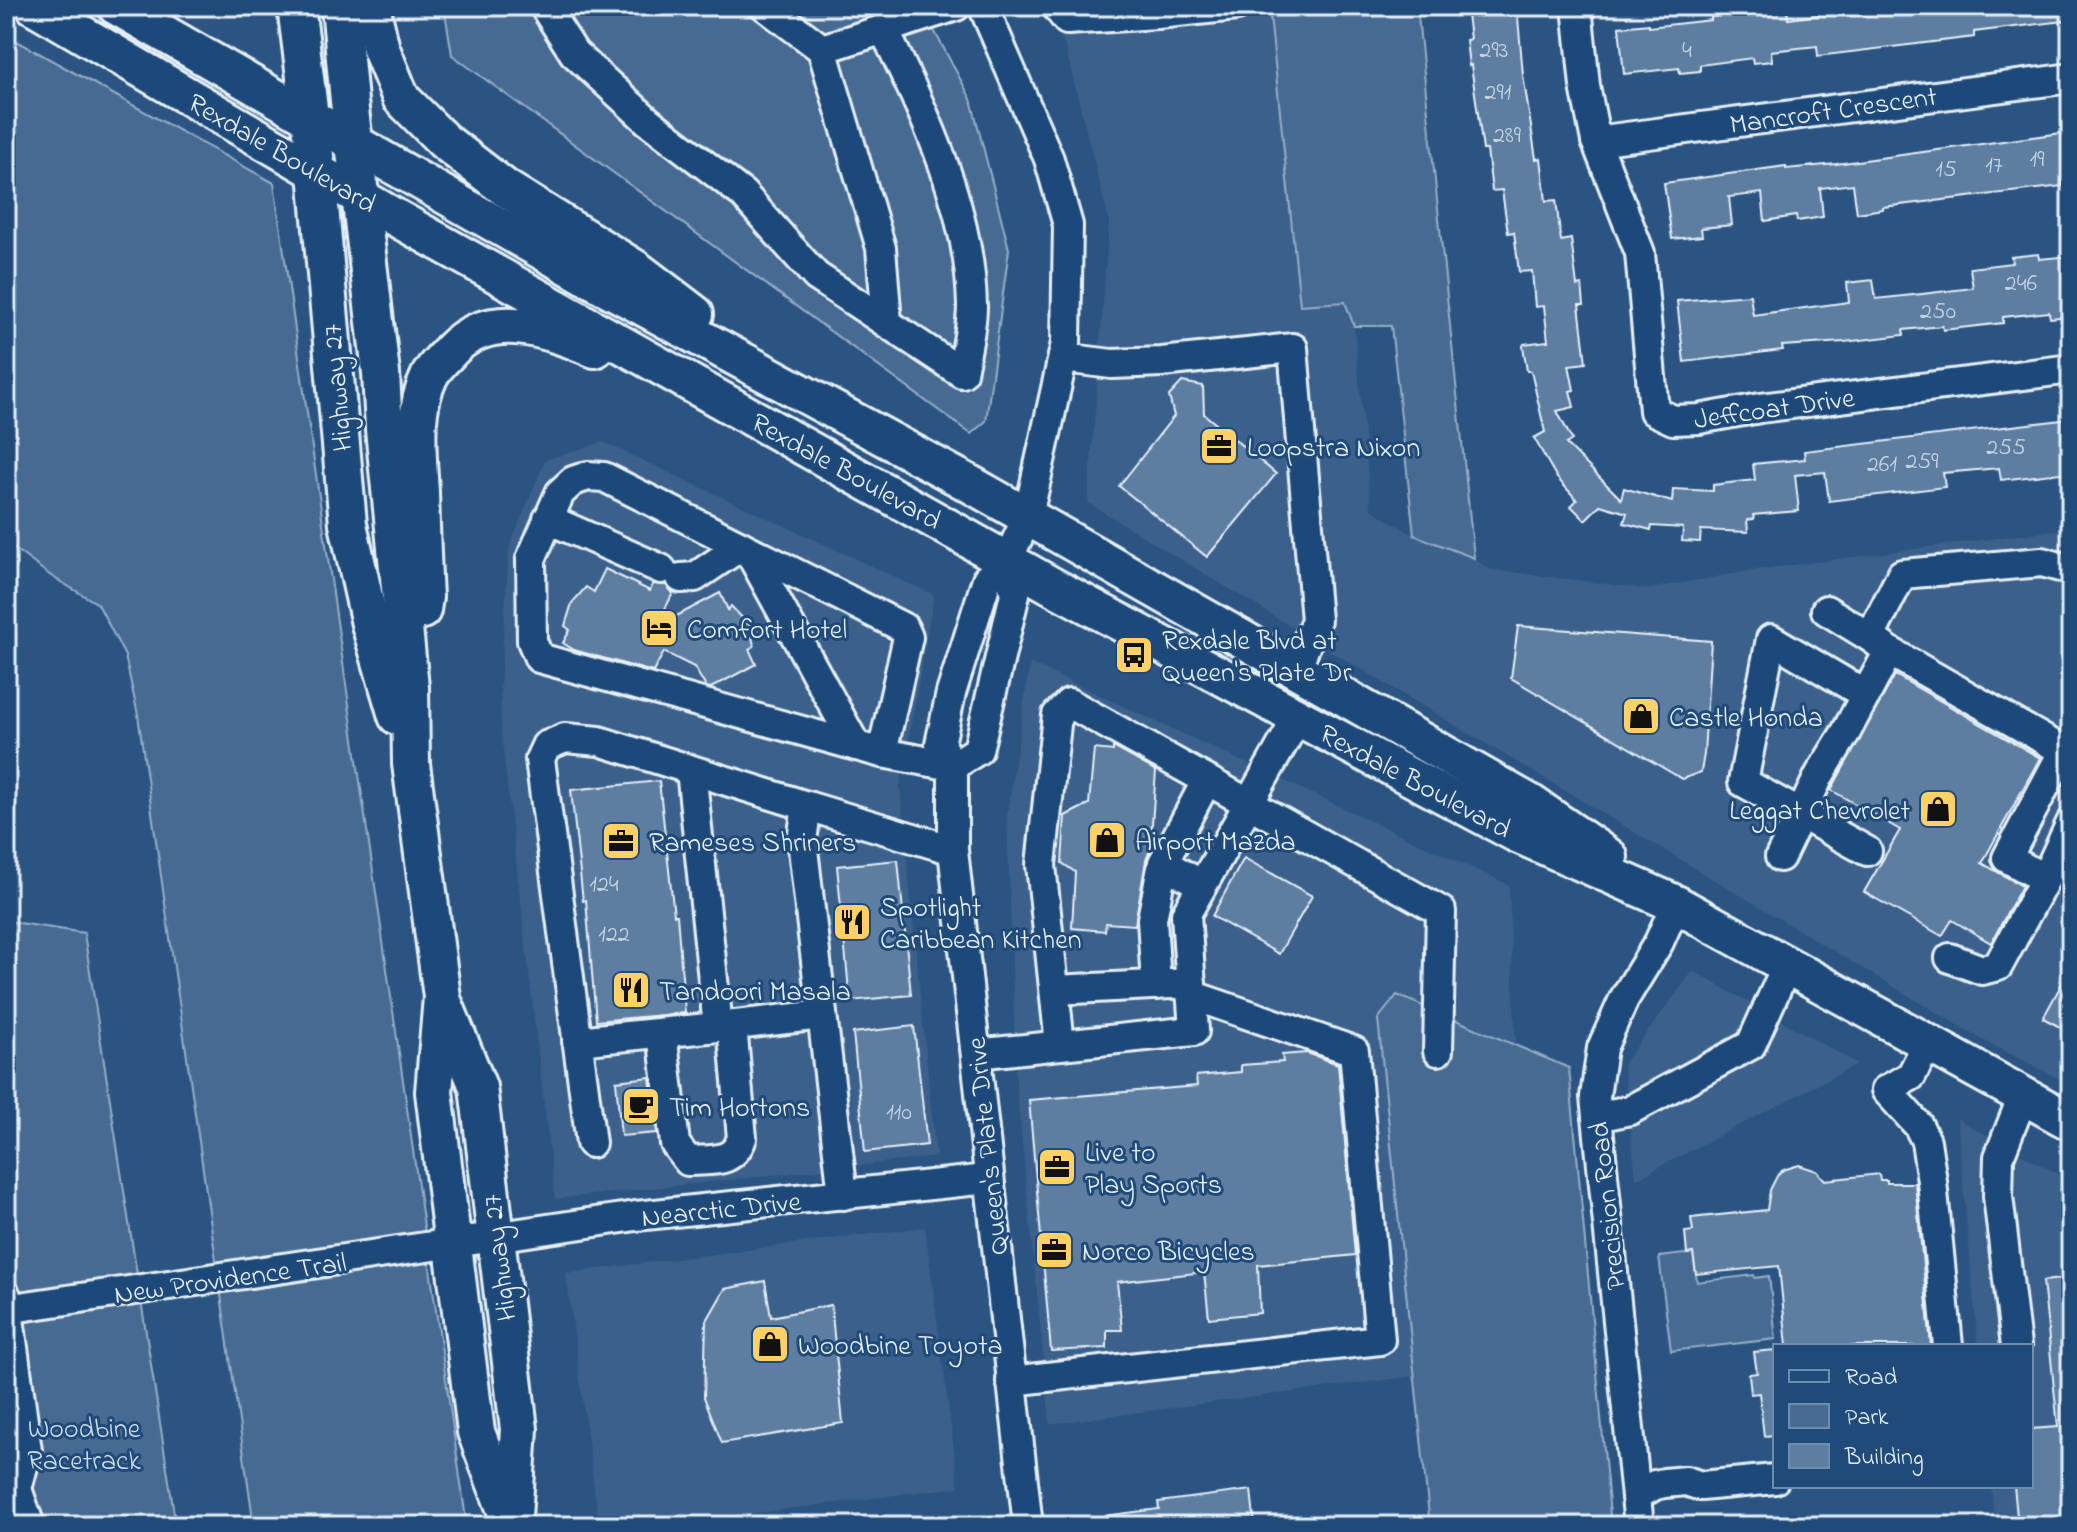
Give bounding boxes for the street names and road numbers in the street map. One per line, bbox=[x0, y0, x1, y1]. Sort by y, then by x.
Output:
street label: Mancroft Crescent bbox=[1727, 78, 1940, 147]
street label: Rexdale Boulevard bbox=[179, 84, 383, 226]
street label: Highway 27 bbox=[313, 322, 365, 453]
street label: Jeffcoat Drive bbox=[1692, 379, 1858, 442]
street label: Rexdale Boulevard bbox=[743, 404, 948, 542]
street label: Rexdale Boulevard bbox=[1311, 715, 1518, 851]
street label: Queen's Plate Drive bbox=[958, 1034, 1021, 1257]
street label: Precision Road bbox=[1580, 1119, 1639, 1292]
street label: Nearctic Drive bbox=[640, 1183, 804, 1240]
street label: Highway 27 bbox=[473, 1191, 530, 1323]
street label: New Providence Trail bbox=[112, 1244, 349, 1317]

